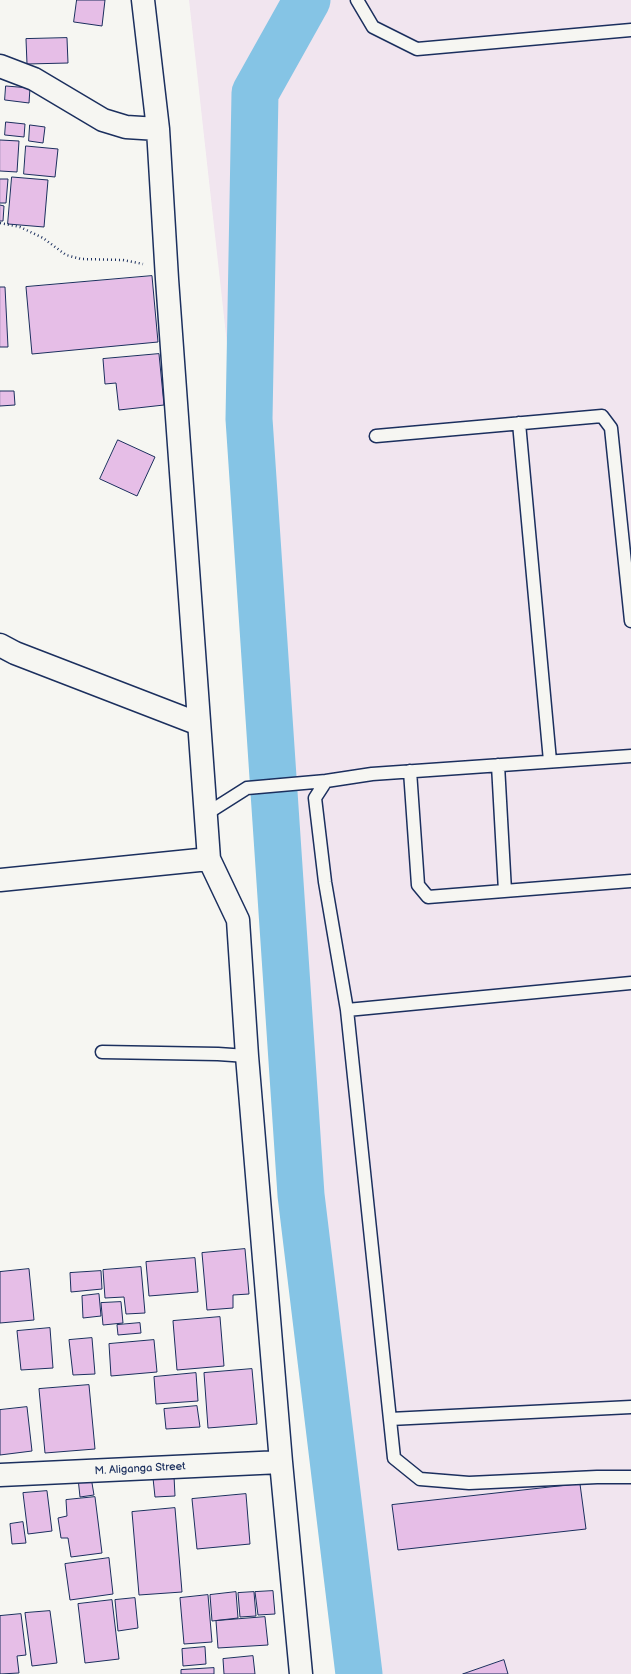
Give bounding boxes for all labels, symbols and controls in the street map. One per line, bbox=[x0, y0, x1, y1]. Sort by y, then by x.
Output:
street label: M. Aliganga Street bbox=[94, 1460, 186, 1478]

